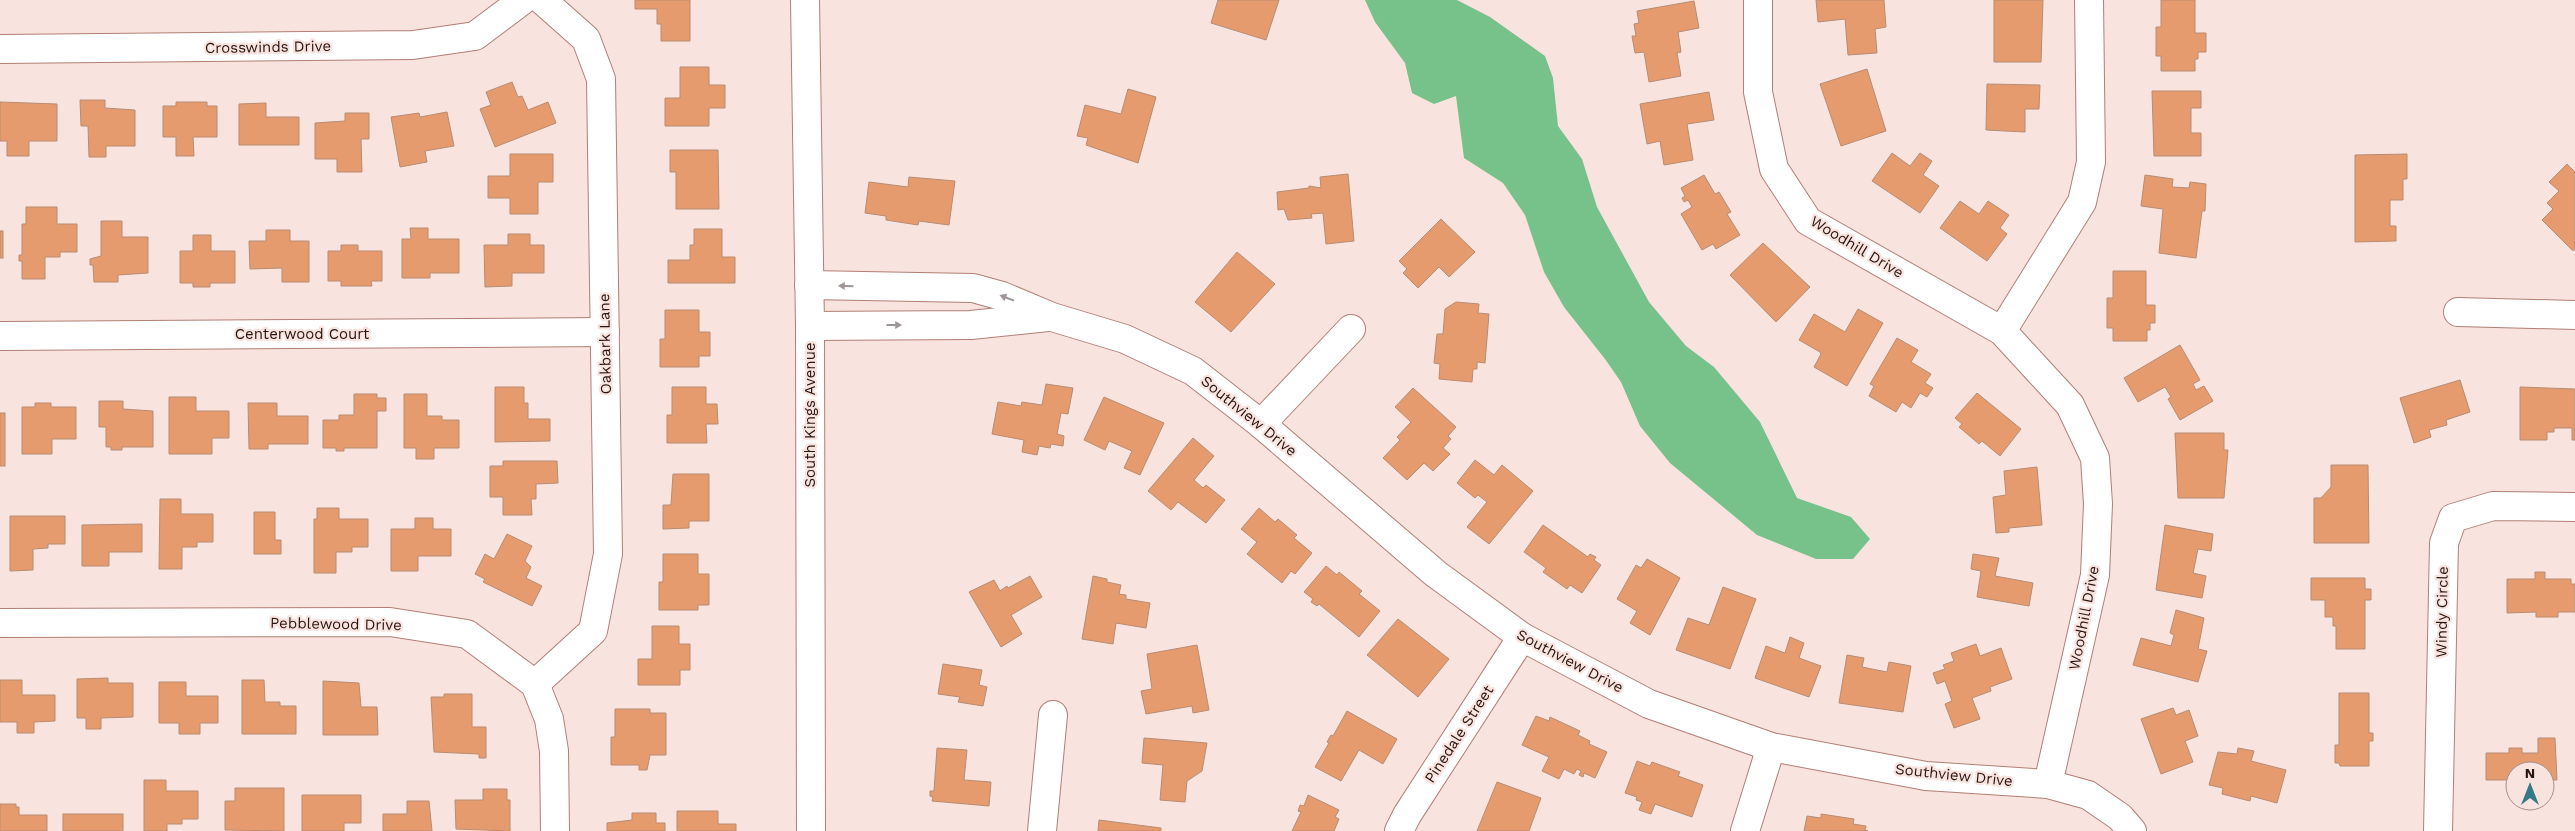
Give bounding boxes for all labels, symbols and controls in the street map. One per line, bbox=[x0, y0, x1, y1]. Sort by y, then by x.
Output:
street label: Crosswinds Drive bbox=[205, 37, 331, 57]
street label: Woodhill Drive bbox=[1807, 212, 1907, 282]
one-way arrow bbox=[838, 282, 854, 290]
street label: Oakbark Lane bbox=[595, 293, 615, 395]
one-way arrow bbox=[1000, 294, 1014, 302]
one-way arrow bbox=[886, 321, 902, 329]
street label: Centerwood Court bbox=[235, 325, 370, 343]
street label: South Kings Avenue bbox=[801, 342, 819, 488]
street label: Southview Drive bbox=[1197, 372, 1301, 460]
street label: Woodhill Drive bbox=[2065, 564, 2103, 672]
street label: Windy Circle bbox=[2432, 566, 2452, 658]
street label: Pebblewood Drive bbox=[270, 614, 402, 634]
street label: Southview Drive bbox=[1514, 625, 1626, 697]
street label: Pinedale Street bbox=[1421, 681, 1498, 786]
street label: Southview Drive bbox=[1894, 760, 2014, 790]
north arrow bbox=[2505, 761, 2555, 811]
text: N bbox=[2525, 765, 2535, 781]

